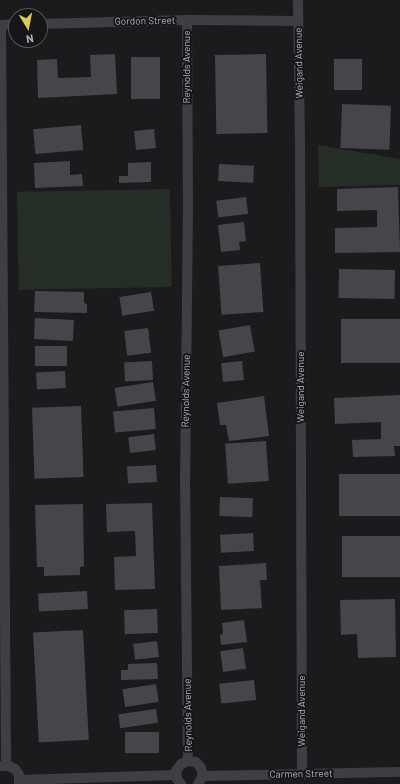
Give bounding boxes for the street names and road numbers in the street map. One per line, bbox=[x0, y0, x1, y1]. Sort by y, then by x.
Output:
street label: Gordon Street bbox=[115, 14, 175, 28]
street label: Weigand Avenue bbox=[292, 27, 306, 99]
street label: Reynolds Avenue bbox=[181, 30, 193, 104]
street label: Weigand Avenue bbox=[295, 351, 307, 423]
street label: Reynolds Avenue bbox=[179, 354, 193, 428]
street label: Weigand Avenue bbox=[296, 675, 308, 747]
street label: Reynolds Avenue bbox=[181, 678, 195, 752]
street label: Carmen Street bbox=[269, 767, 333, 781]

